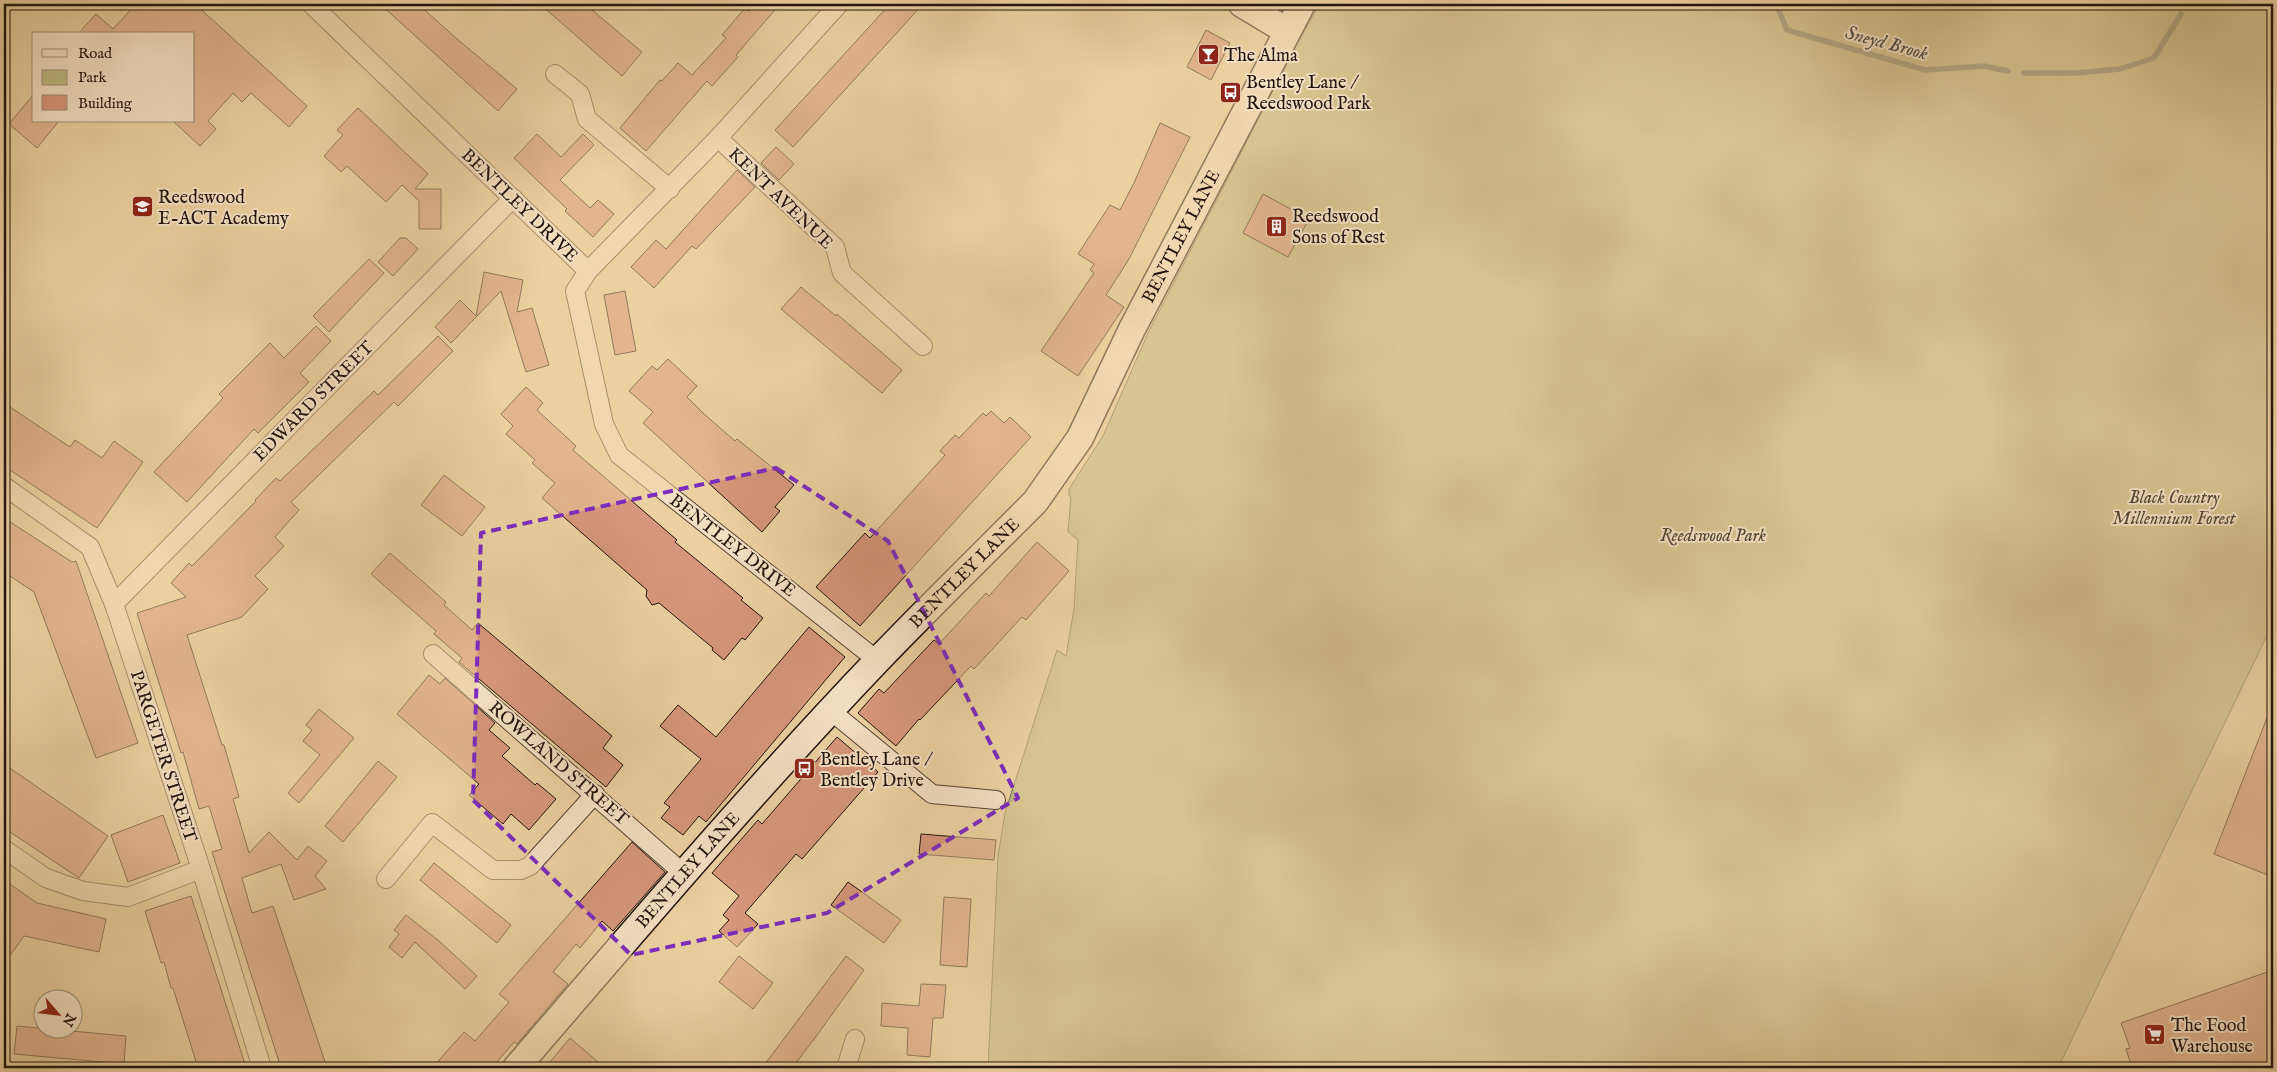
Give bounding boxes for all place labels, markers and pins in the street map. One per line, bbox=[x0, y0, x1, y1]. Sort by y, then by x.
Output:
bar icon: The Alma bbox=[1196, 43, 1220, 67]
place label: The Alma bbox=[1224, 45, 1298, 68]
place label: Bentley Lane / Reedswood Park bbox=[1246, 72, 1371, 116]
bus stop icon: Bentley Lane / Reedswood Park bbox=[1218, 80, 1242, 104]
place label: Reedswood E-ACT Academy bbox=[158, 187, 289, 231]
school or university icon: Reedswood E-ACT Academy bbox=[130, 195, 154, 219]
place label: Reedswood Sons of Rest bbox=[1292, 206, 1385, 250]
building icon: Reedswood Sons of Rest bbox=[1264, 214, 1288, 238]
place label: Bentley Lane / Bentley Drive bbox=[820, 749, 933, 793]
bus stop icon: Bentley Lane / Bentley Drive bbox=[792, 757, 816, 781]
place label: The Food Warehouse bbox=[2171, 1015, 2253, 1059]
supermarket icon: The Food Warehouse bbox=[2143, 1023, 2167, 1047]

